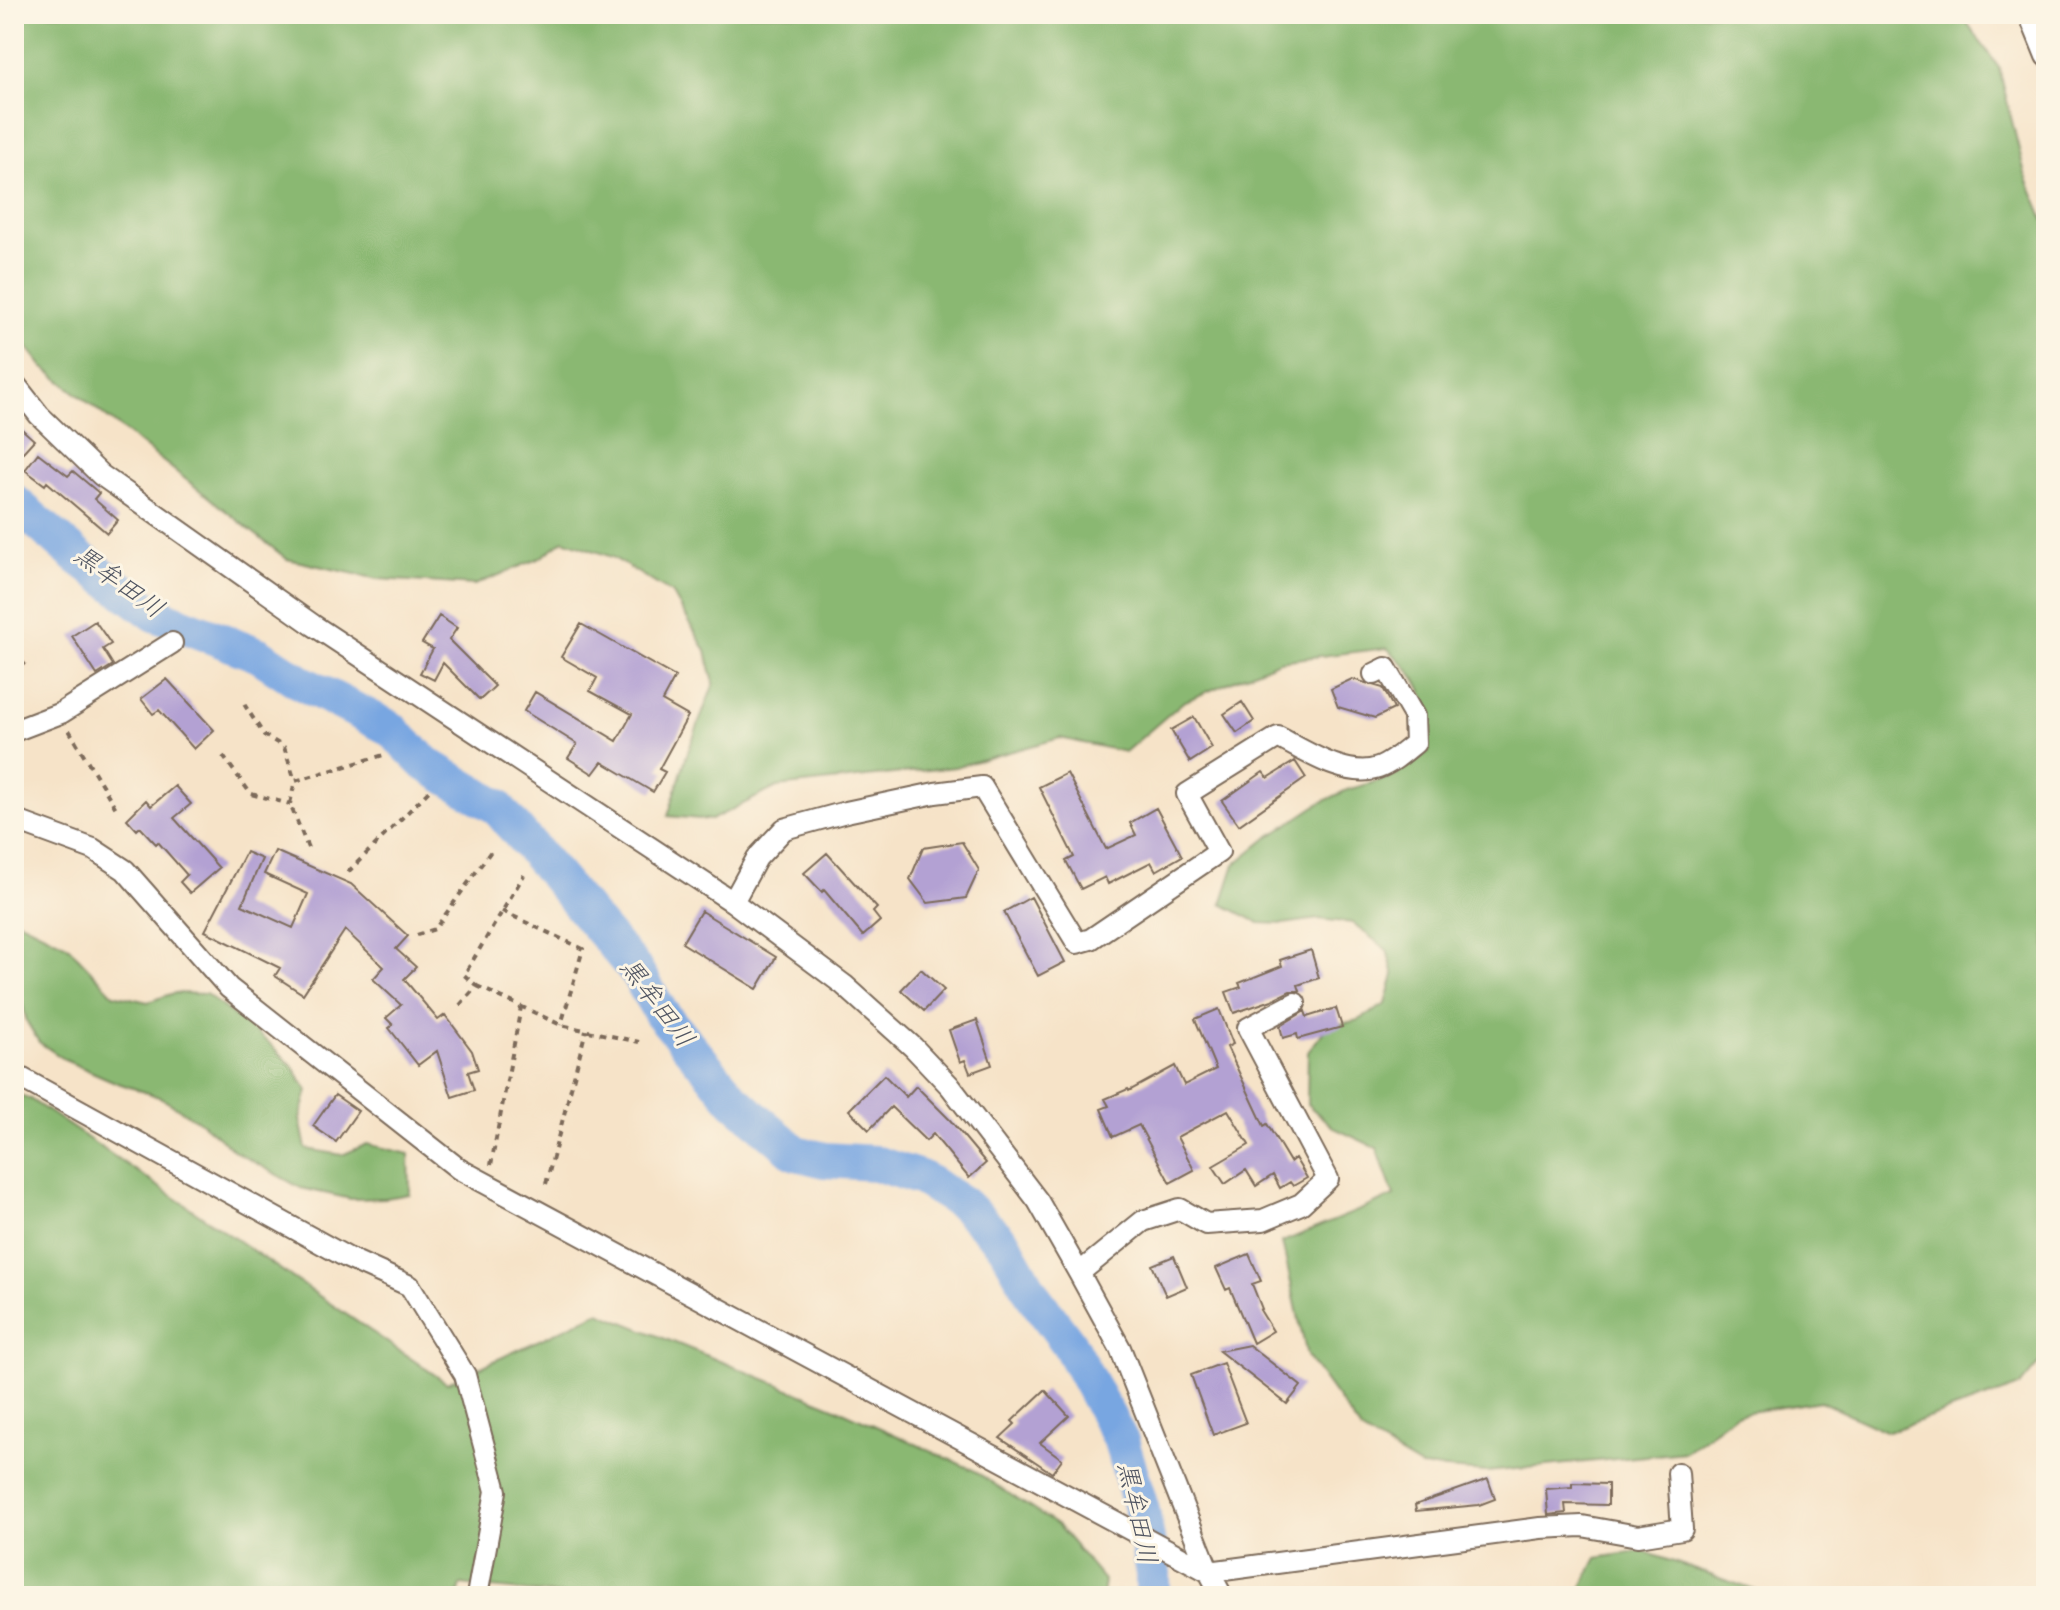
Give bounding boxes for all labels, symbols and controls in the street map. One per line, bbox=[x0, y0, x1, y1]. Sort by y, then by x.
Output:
water label: 黒牟田川 bbox=[68, 539, 170, 625]
water label: 黒牟田川 bbox=[614, 952, 700, 1054]
water label: 黒牟田川 bbox=[1112, 1459, 1162, 1567]

